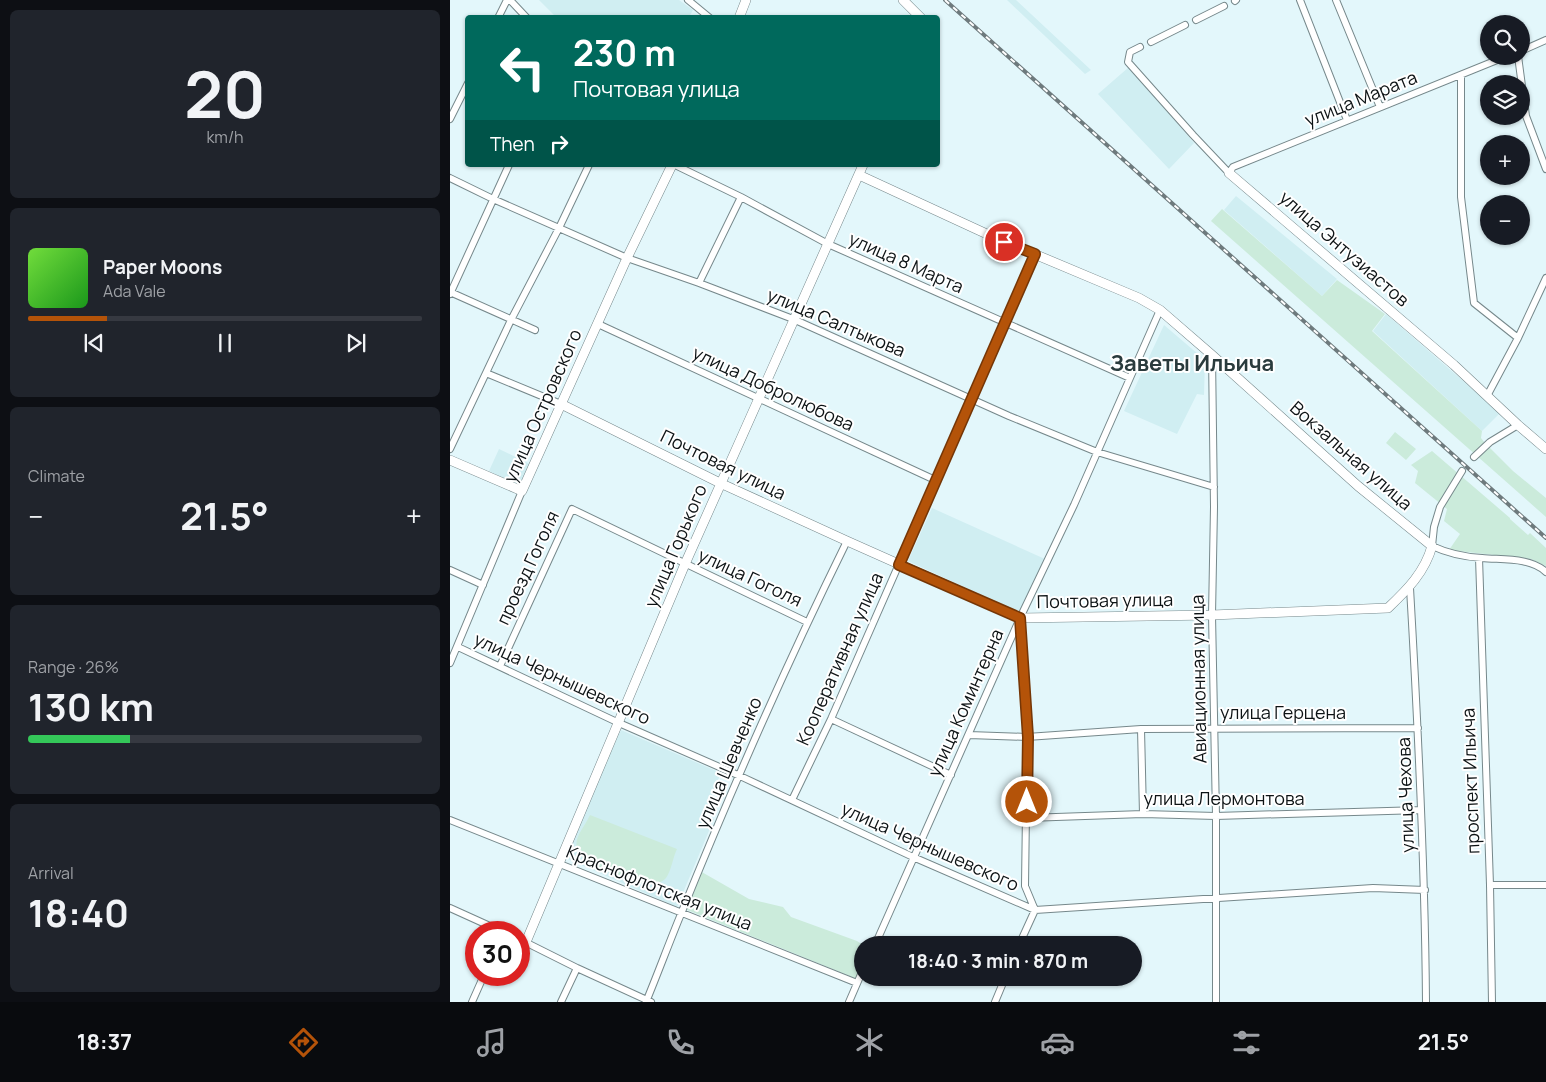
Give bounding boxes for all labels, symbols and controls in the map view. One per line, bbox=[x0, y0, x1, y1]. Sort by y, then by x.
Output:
map controls bbox=[1480, 15, 1530, 245]
button: search bbox=[1480, 15, 1530, 65]
text: 230 m bbox=[573, 29, 676, 77]
icon: left bbox=[490, 35, 555, 100]
text: 20 bbox=[184, 49, 266, 138]
street label: улица Марата bbox=[1301, 65, 1420, 131]
text: Почтовая улица bbox=[573, 74, 740, 104]
button: layers bbox=[1480, 75, 1530, 125]
text: km/h bbox=[206, 126, 244, 148]
icon: right bbox=[545, 130, 573, 158]
text: Then bbox=[490, 131, 535, 157]
button: + bbox=[1480, 135, 1530, 185]
street label: улица Энтузиастов bbox=[1275, 185, 1415, 312]
button: − bbox=[1480, 195, 1530, 245]
pin bbox=[983, 221, 1025, 263]
street label: улица 8 Марта bbox=[845, 226, 967, 298]
icon: arrive bbox=[990, 228, 1018, 256]
text: Paper Moons bbox=[103, 254, 222, 280]
text: Ada Vale bbox=[103, 280, 166, 302]
street label: улица Салтыкова bbox=[764, 282, 909, 362]
street label: улица Островского bbox=[497, 325, 587, 486]
icon: previous bbox=[80, 329, 108, 357]
icon: pause bbox=[211, 329, 239, 357]
icon: next bbox=[342, 329, 370, 357]
street label: улица Добролюбова bbox=[689, 340, 858, 436]
district label: Заветы Ильича bbox=[1110, 348, 1274, 378]
street label: Вокзальная улица bbox=[1285, 396, 1418, 515]
street label: Почтовая улица bbox=[657, 423, 790, 505]
text: Climate bbox=[28, 465, 85, 487]
street label: улица Горького bbox=[638, 480, 712, 611]
text: 21.5° bbox=[180, 489, 269, 541]
text: − bbox=[28, 497, 43, 535]
text: + bbox=[406, 497, 422, 535]
street label: проезд Гоголя bbox=[490, 507, 564, 628]
street label: улица Гоголя bbox=[694, 542, 806, 612]
street label: Кооперативная улица bbox=[790, 568, 888, 749]
street label: Почтовая улица bbox=[1037, 587, 1173, 613]
street label: Авиационная улица bbox=[1185, 594, 1211, 764]
street label: улица Коминтерна bbox=[922, 625, 1008, 780]
street label: улица Чернышевского bbox=[470, 627, 654, 730]
text: Range · 26% bbox=[28, 656, 119, 678]
text: 130 km bbox=[28, 680, 154, 732]
street label: улица Шевченко bbox=[689, 693, 767, 832]
street label: улица Герцена bbox=[1220, 700, 1346, 724]
street label: проспект Ильича bbox=[1455, 708, 1485, 854]
street label: улица Чехова bbox=[1391, 737, 1419, 853]
position arrow bbox=[1000, 775, 1052, 827]
street label: улица Лермонтова bbox=[1143, 786, 1305, 810]
street label: улица Чернышевского bbox=[838, 796, 1023, 896]
street label: Краснофлотская улица bbox=[563, 839, 756, 935]
text: Arrival bbox=[28, 862, 74, 884]
text: 18:40 bbox=[28, 886, 129, 938]
speed limit sign: 30 bbox=[465, 921, 530, 986]
text: 18:40 · 3 min · 870 m bbox=[908, 948, 1088, 974]
icon: directions bbox=[286, 1025, 321, 1060]
icon: music bbox=[474, 1025, 509, 1060]
icon: phone bbox=[663, 1025, 698, 1060]
icon: climate bbox=[852, 1025, 887, 1060]
icon: car bbox=[1040, 1025, 1075, 1060]
icon: filters bbox=[1229, 1025, 1264, 1060]
text: 18:37 bbox=[77, 1027, 132, 1057]
text: 21.5° bbox=[1418, 1027, 1469, 1057]

